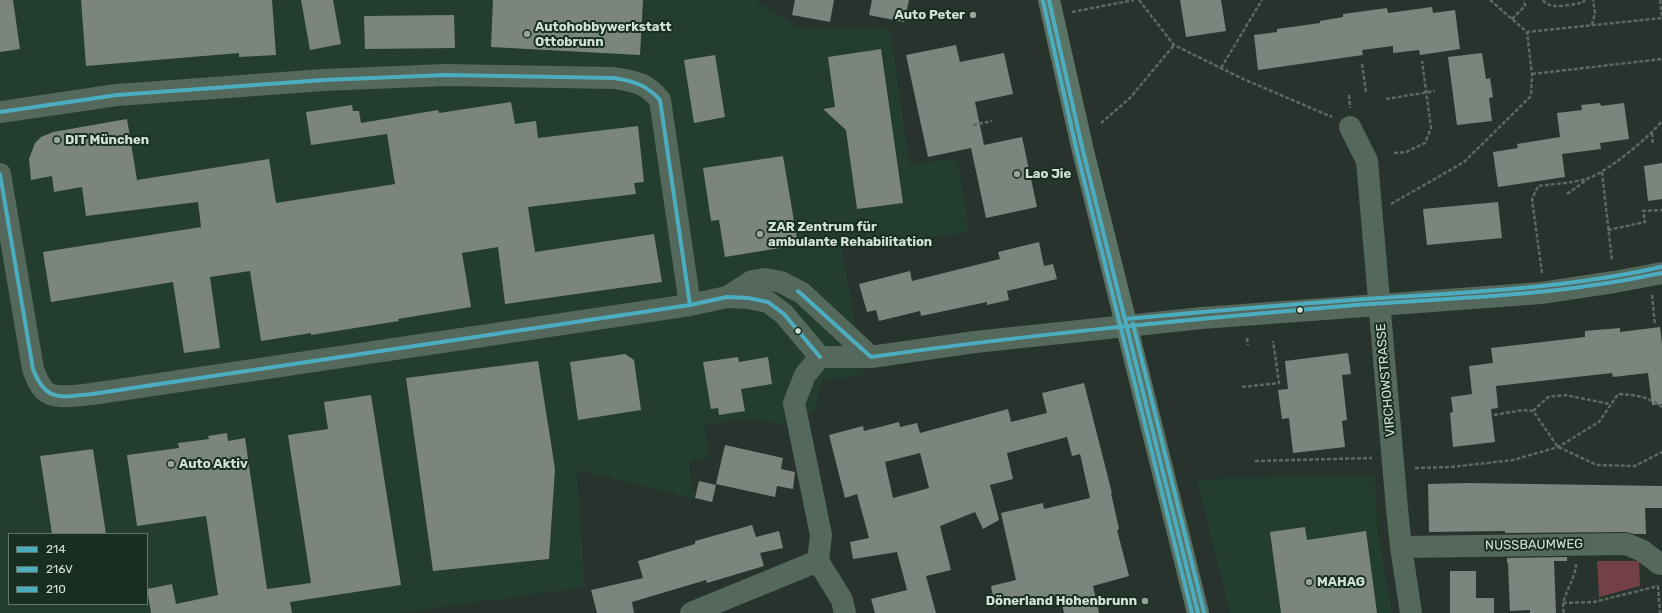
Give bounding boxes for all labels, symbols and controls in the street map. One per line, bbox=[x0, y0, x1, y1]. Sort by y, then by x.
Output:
place label: Auto Peter bbox=[895, 7, 965, 23]
marker: Auto Peter bbox=[968, 10, 978, 20]
place label: Autohobbywerkstatt Ottobrunn bbox=[535, 19, 672, 50]
marker: Autohobbywerkstatt Ottobrunn bbox=[522, 29, 532, 39]
place label: DIT München bbox=[65, 132, 149, 148]
marker: DIT München bbox=[52, 135, 62, 145]
place label: Lao Jie bbox=[1025, 166, 1071, 182]
marker: Lao Jie bbox=[1012, 169, 1022, 179]
place label: ZAR Zentrum für ambulante Rehabilitation bbox=[768, 219, 932, 250]
marker: ZAR Zentrum für ambulante Rehabilitation bbox=[755, 229, 765, 239]
unlabelled marker bbox=[1295, 305, 1305, 315]
street label: VIRCHOWSTRASSE bbox=[1373, 322, 1399, 438]
unlabelled marker bbox=[793, 326, 803, 336]
place label: Auto Aktiv bbox=[179, 456, 248, 472]
marker: Auto Aktiv bbox=[166, 459, 176, 469]
legend bbox=[8, 533, 148, 605]
street label: NUSSBAUMWEG bbox=[1485, 536, 1583, 554]
text: 214 bbox=[46, 542, 66, 556]
text: 216V bbox=[46, 562, 73, 576]
place label: MAHAG bbox=[1317, 574, 1365, 590]
marker: MAHAG bbox=[1304, 577, 1314, 587]
text: 210 bbox=[46, 582, 66, 596]
place label: Dönerland Hohenbrunn bbox=[986, 593, 1137, 609]
marker: Dönerland Hohenbrunn bbox=[1140, 596, 1150, 606]

